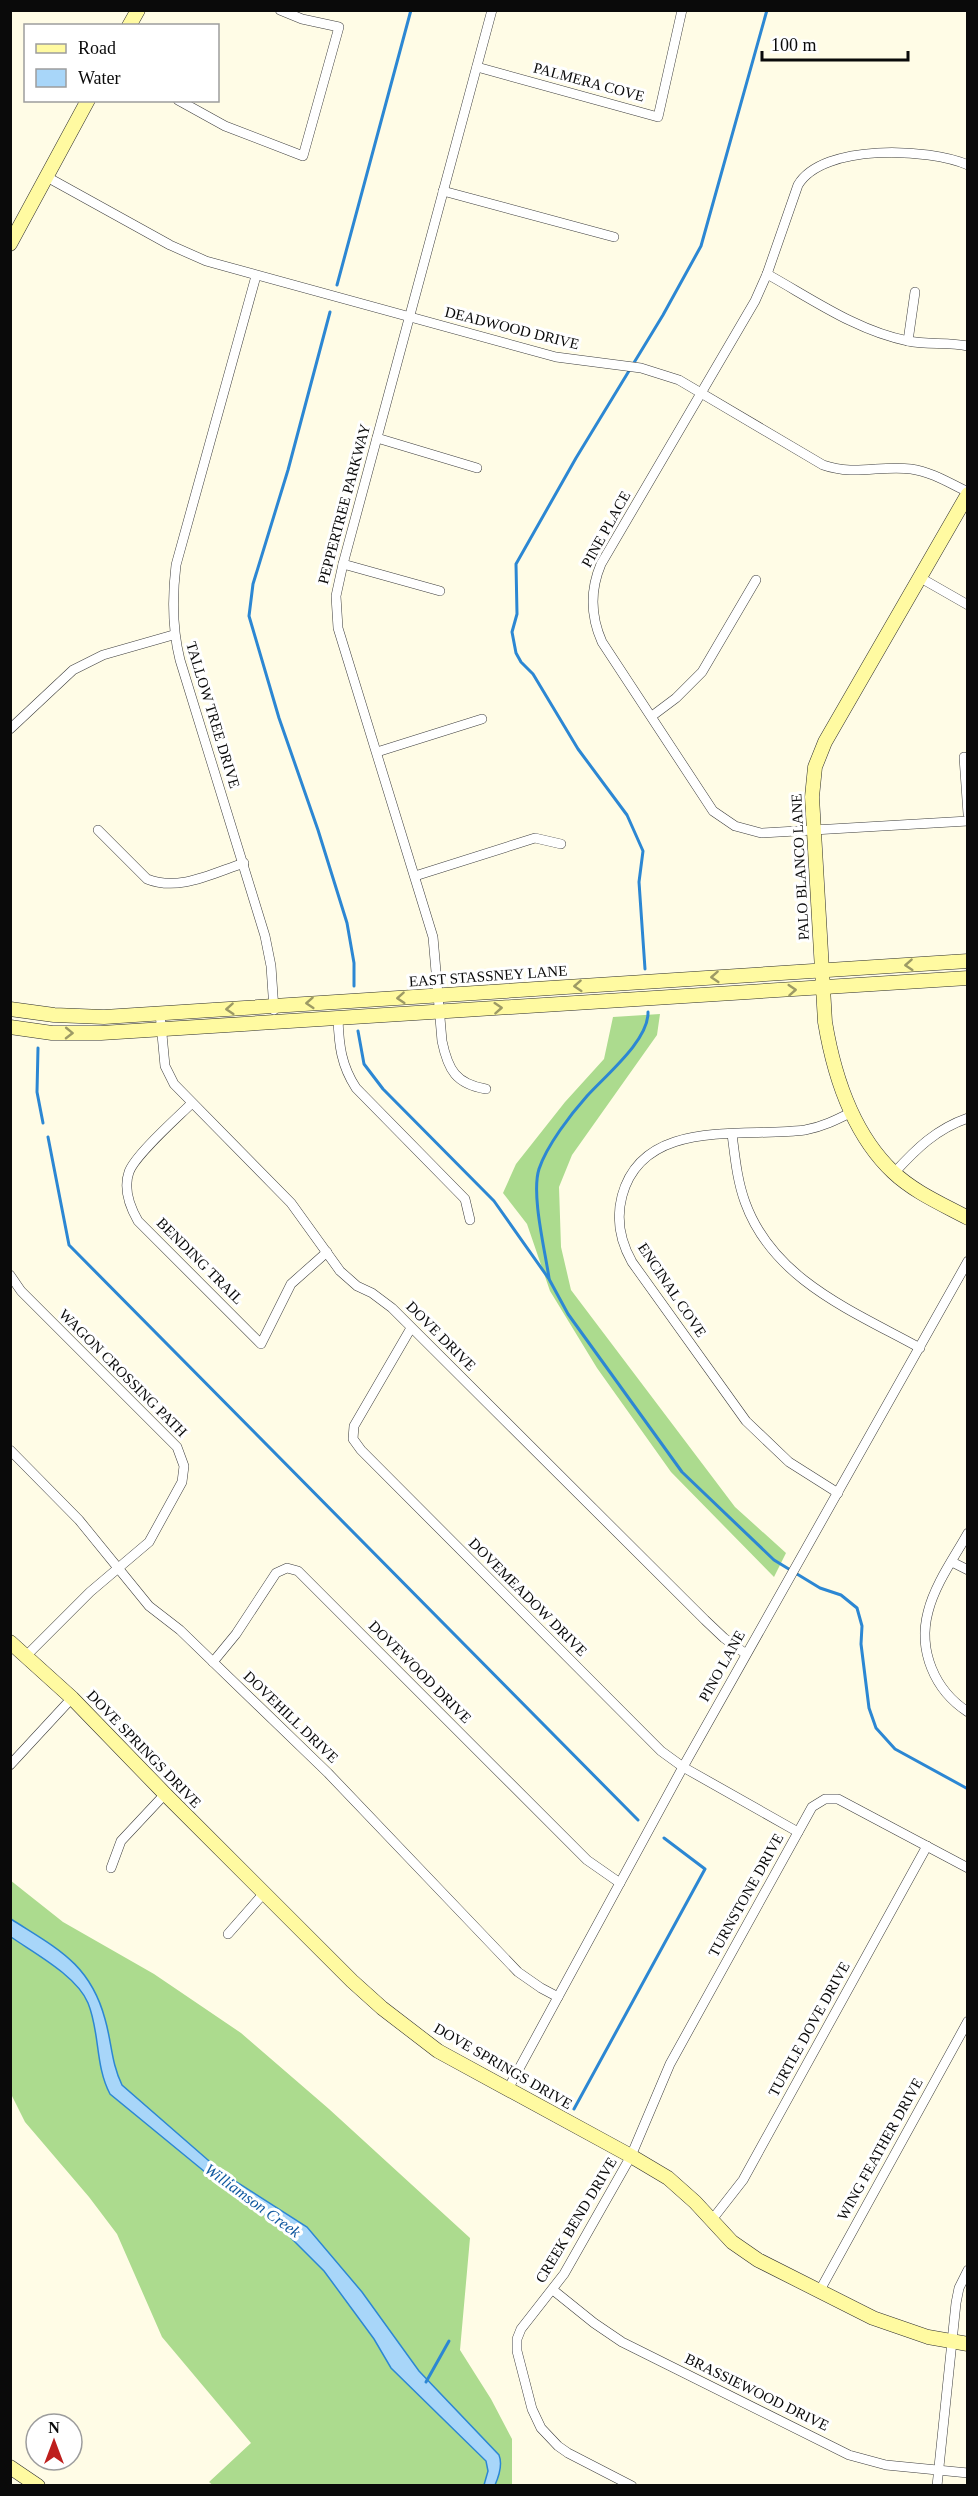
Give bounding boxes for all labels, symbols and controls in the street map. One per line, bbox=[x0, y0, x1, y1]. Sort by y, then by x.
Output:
legend bbox=[24, 24, 219, 102]
scale bar bbox=[762, 24, 908, 62]
text: 100 m bbox=[771, 35, 817, 55]
text: Road bbox=[78, 38, 116, 58]
street label: PALMERA COVE bbox=[532, 60, 646, 104]
text: Water bbox=[78, 68, 121, 88]
street label: DEADWOOD DRIVE bbox=[443, 304, 581, 352]
street label: PEPPERTREE PARKWAY bbox=[315, 422, 373, 586]
street label: PINE PLACE bbox=[578, 488, 634, 570]
street label: TALLOW TREE DRIVE bbox=[183, 640, 243, 790]
street label: PALO BLANCO LANE bbox=[788, 793, 812, 941]
one-way arrow bbox=[905, 958, 914, 971]
street label: EAST STASSNEY LANE bbox=[408, 962, 568, 990]
one-way arrow bbox=[710, 971, 719, 984]
one-way arrow bbox=[573, 979, 582, 992]
one-way arrow bbox=[787, 983, 796, 996]
one-way arrow bbox=[397, 991, 406, 1004]
one-way arrow bbox=[306, 997, 315, 1010]
one-way arrow bbox=[225, 1002, 234, 1015]
one-way arrow bbox=[493, 1002, 502, 1015]
one-way arrow bbox=[64, 1027, 73, 1039]
street label: BENDING TRAIL bbox=[154, 1215, 246, 1307]
street label: ENCINAL COVE bbox=[635, 1240, 709, 1340]
street label: DOVE DRIVE bbox=[403, 1298, 479, 1374]
street label: WAGON CROSSING PATH bbox=[56, 1306, 190, 1440]
street label: DOVEMEADOW DRIVE bbox=[466, 1535, 590, 1659]
street label: DOVEWOOD DRIVE bbox=[366, 1618, 474, 1726]
street label: PINO LANE bbox=[696, 1628, 748, 1704]
street label: DOVEHILL DRIVE bbox=[241, 1668, 341, 1766]
street label: DOVE SPRINGS DRIVE bbox=[84, 1687, 204, 1811]
street label: TURNSTONE DRIVE bbox=[705, 1831, 787, 1959]
street label: TURTLE DOVE DRIVE bbox=[765, 1959, 853, 2099]
street label: DOVE SPRINGS DRIVE bbox=[431, 2020, 575, 2112]
street label: WING FEATHER DRIVE bbox=[834, 2075, 926, 2223]
street label: CREEK BEND DRIVE bbox=[532, 2154, 620, 2286]
water label: Williamson Creek bbox=[202, 2160, 304, 2241]
street label: BRASSIEWOOD DRIVE bbox=[683, 2350, 831, 2434]
north arrow bbox=[24, 2412, 84, 2472]
text: N bbox=[48, 2419, 60, 2436]

